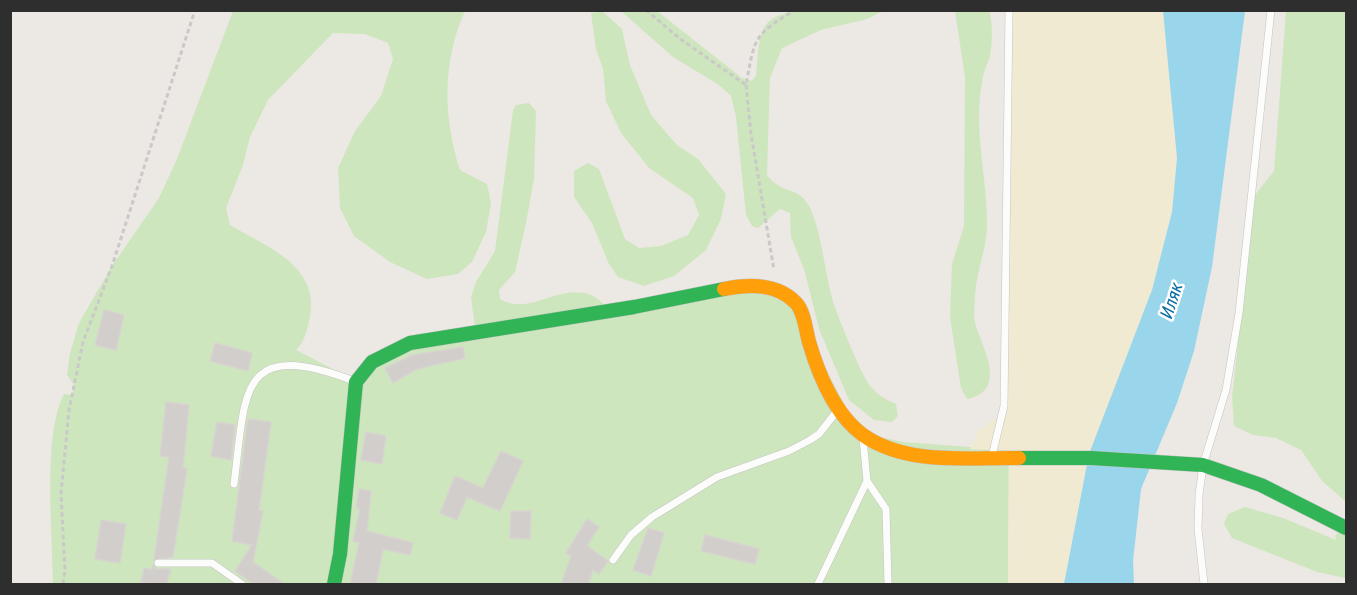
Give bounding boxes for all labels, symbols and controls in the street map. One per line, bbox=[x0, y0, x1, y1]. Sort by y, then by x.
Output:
water label: Иляк bbox=[1157, 280, 1189, 322]

